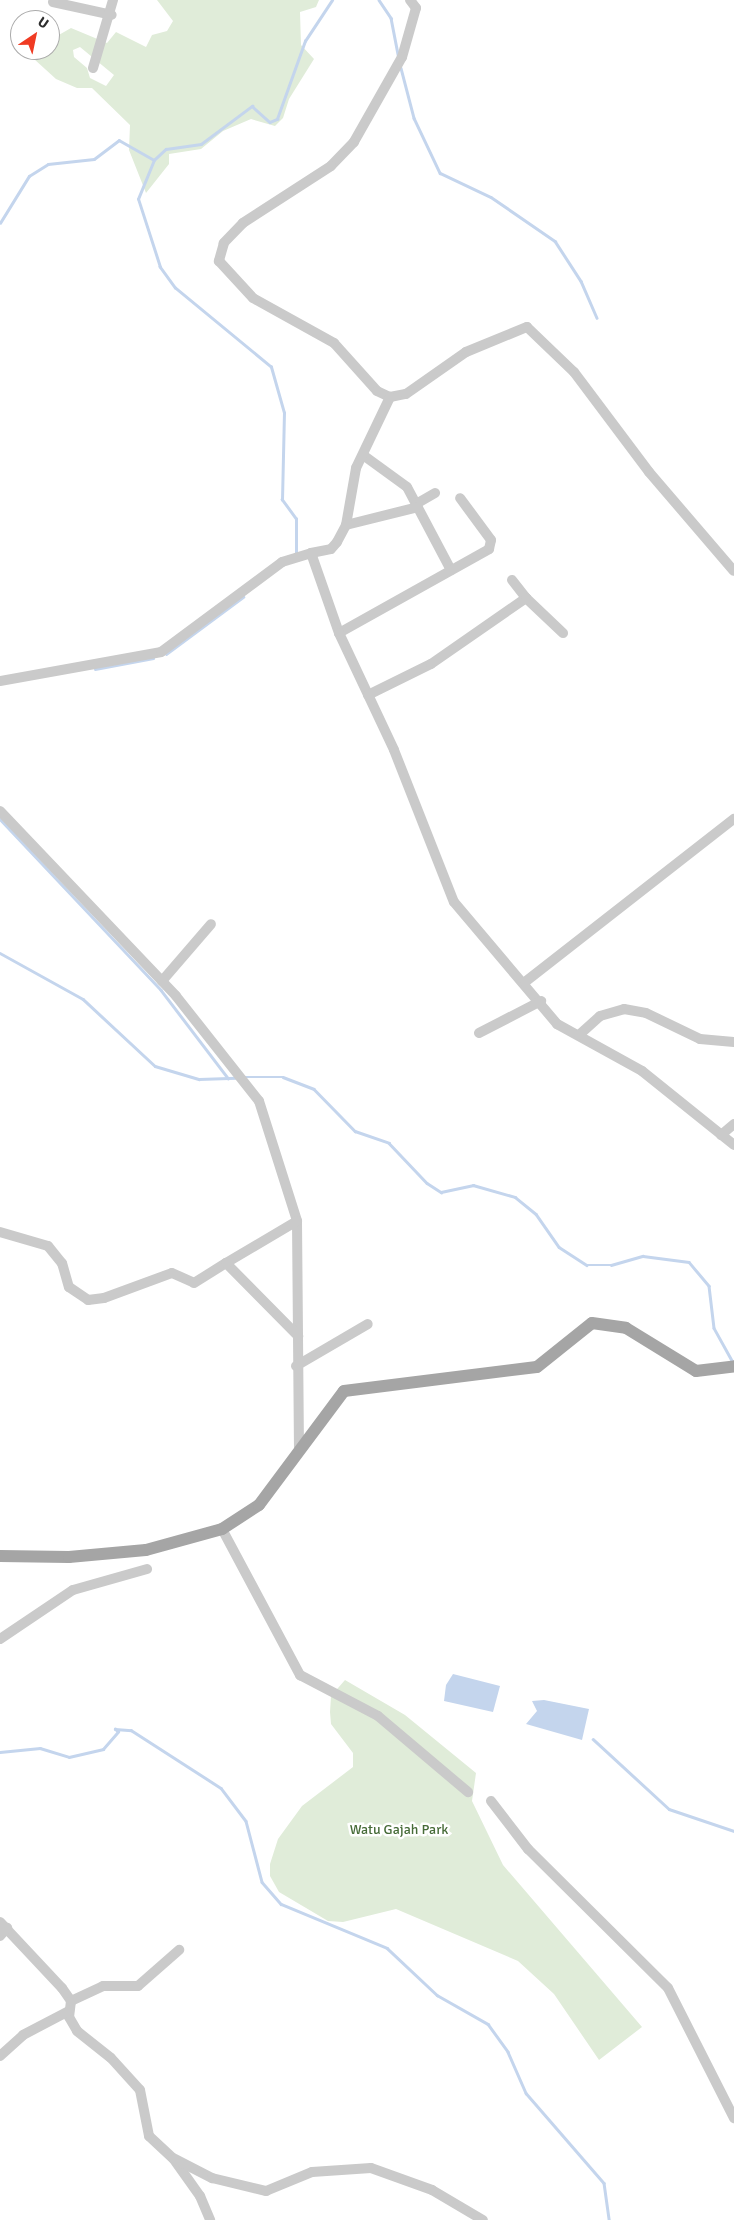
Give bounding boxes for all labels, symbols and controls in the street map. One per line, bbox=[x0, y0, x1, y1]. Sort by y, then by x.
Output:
north arrow bbox=[10, 10, 60, 60]
text: U bbox=[34, 13, 52, 33]
park label: Watu Gajah Park bbox=[350, 1822, 448, 1838]

